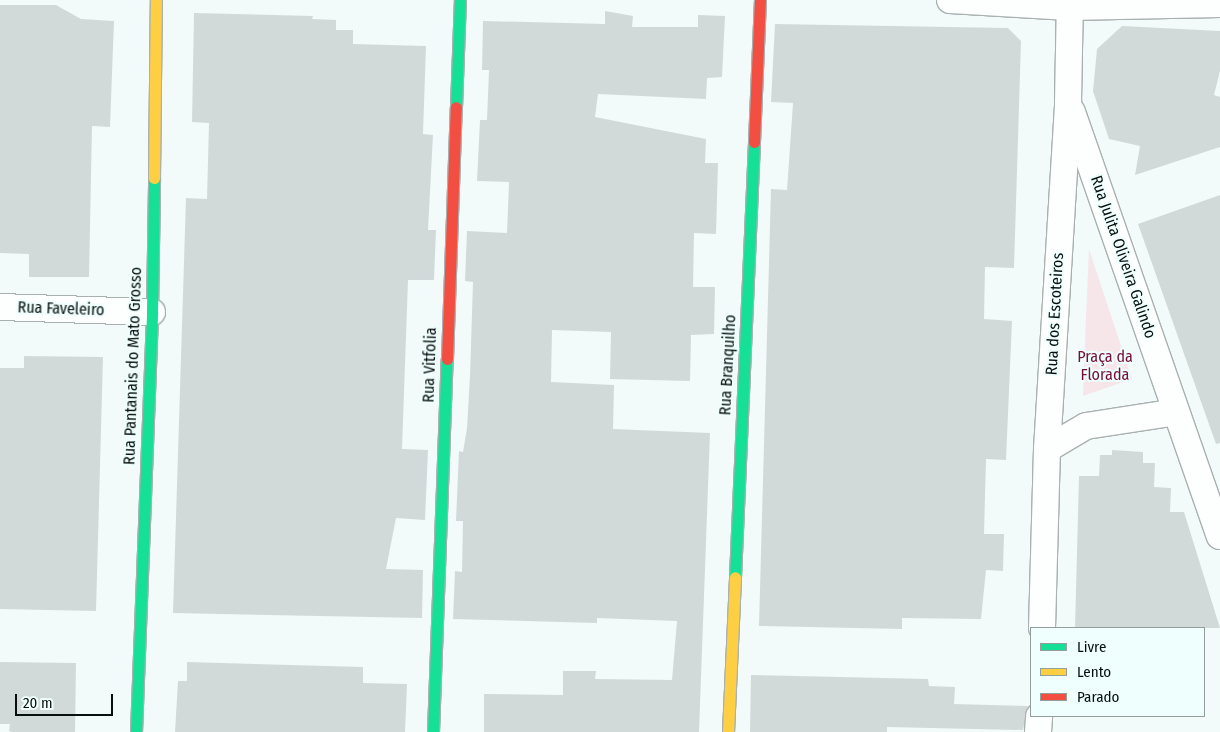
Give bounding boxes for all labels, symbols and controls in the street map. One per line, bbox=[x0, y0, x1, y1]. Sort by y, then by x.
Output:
street label: Rua Julita Oliveira Galindo bbox=[1086, 173, 1160, 341]
street label: Rua dos Escoteiros bbox=[1042, 252, 1068, 376]
street label: Rua Pantanais do Mato Grosso bbox=[120, 267, 146, 465]
street label: Rua Faveleiro bbox=[17, 298, 105, 320]
street label: Rua Branquilho bbox=[716, 314, 740, 416]
street label: Rua Vitfolia bbox=[419, 327, 441, 403]
park label: Praça da Florada bbox=[1077, 347, 1133, 385]
legend bbox=[1030, 627, 1205, 717]
text: Livre bbox=[1077, 638, 1106, 656]
text: Lento bbox=[1077, 663, 1111, 681]
scale bar bbox=[18, 684, 115, 716]
text: Parado bbox=[1077, 688, 1119, 706]
text: 20 m bbox=[23, 694, 53, 712]

